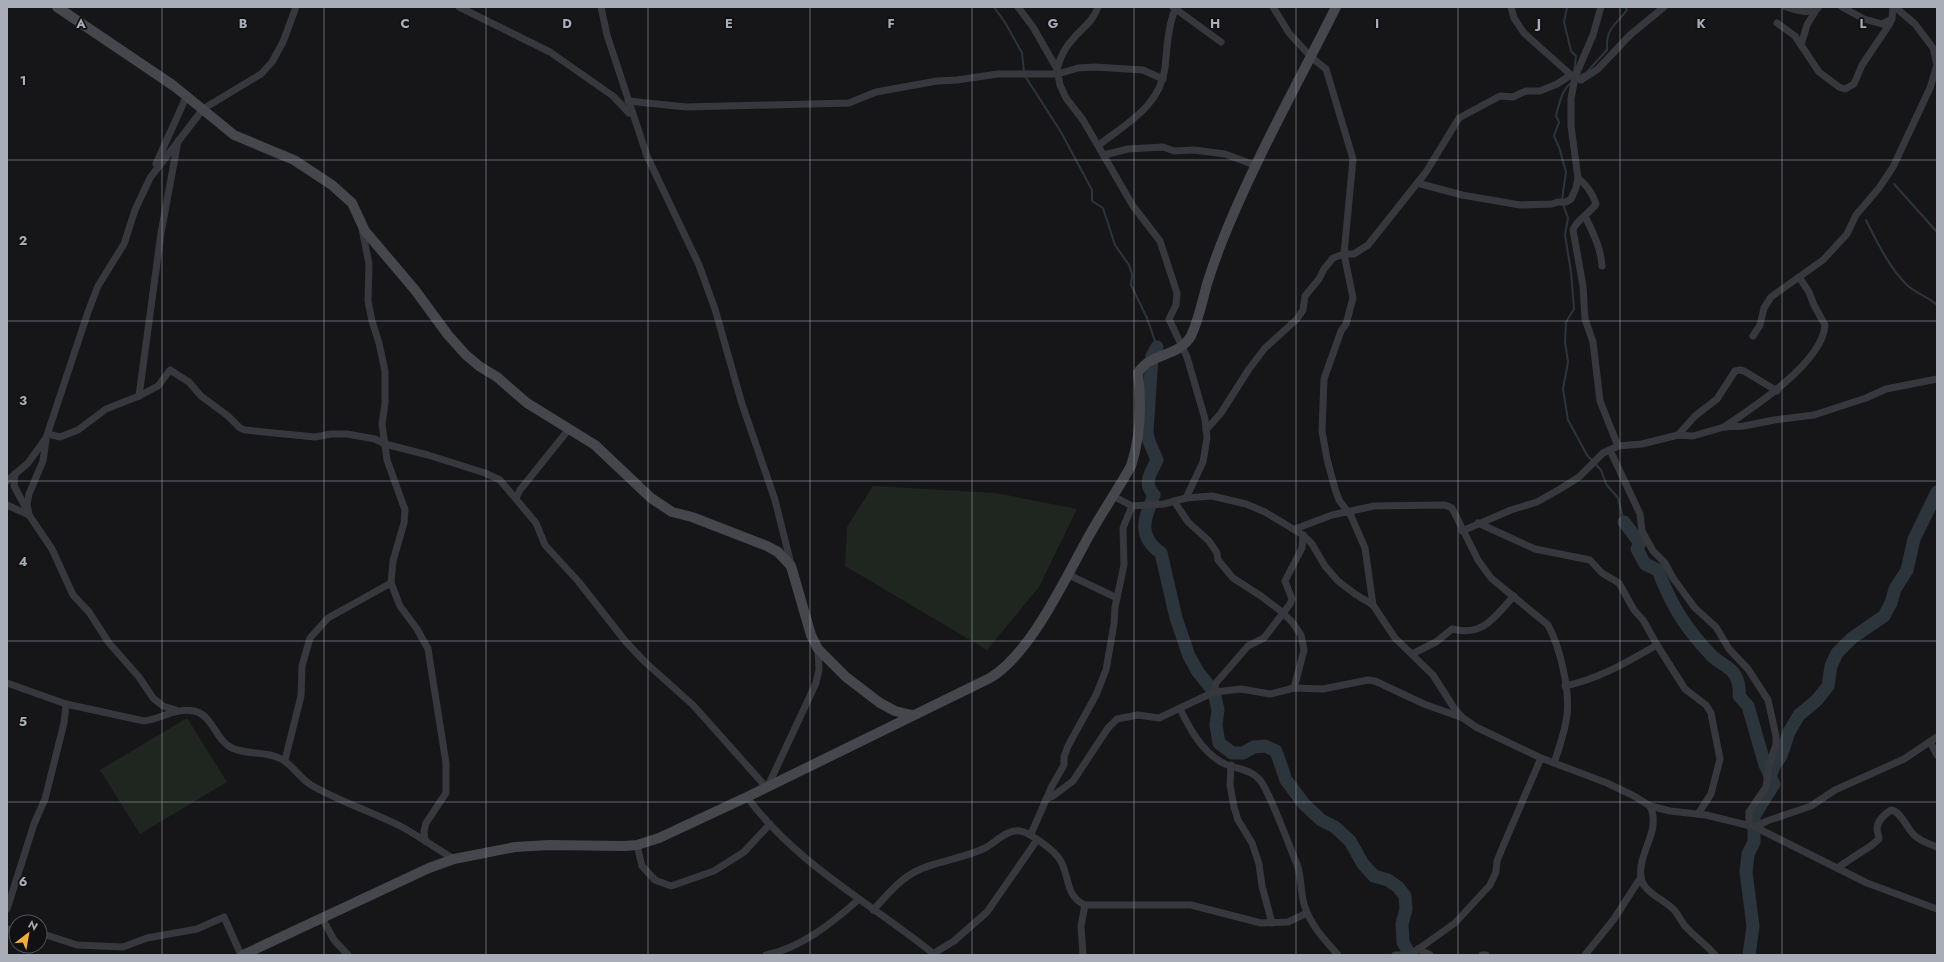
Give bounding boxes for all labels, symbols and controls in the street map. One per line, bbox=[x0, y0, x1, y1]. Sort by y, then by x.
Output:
text: A bbox=[75, 14, 86, 33]
text: B bbox=[239, 14, 248, 33]
text: C bbox=[400, 14, 410, 33]
text: D bbox=[562, 14, 572, 33]
text: E bbox=[725, 14, 733, 33]
text: F bbox=[887, 14, 895, 33]
text: G bbox=[1048, 14, 1059, 33]
text: H bbox=[1210, 14, 1220, 33]
text: I bbox=[1375, 14, 1379, 33]
text: J bbox=[1534, 14, 1541, 33]
text: K bbox=[1696, 14, 1706, 33]
text: L bbox=[1860, 14, 1867, 33]
text: 1 bbox=[20, 71, 26, 90]
text: 2 bbox=[19, 231, 27, 250]
text: 3 bbox=[19, 391, 27, 410]
text: 4 bbox=[18, 552, 28, 571]
text: 5 bbox=[19, 712, 27, 731]
text: 6 bbox=[19, 872, 28, 891]
north arrow bbox=[8, 914, 48, 954]
text: N bbox=[25, 916, 41, 935]

